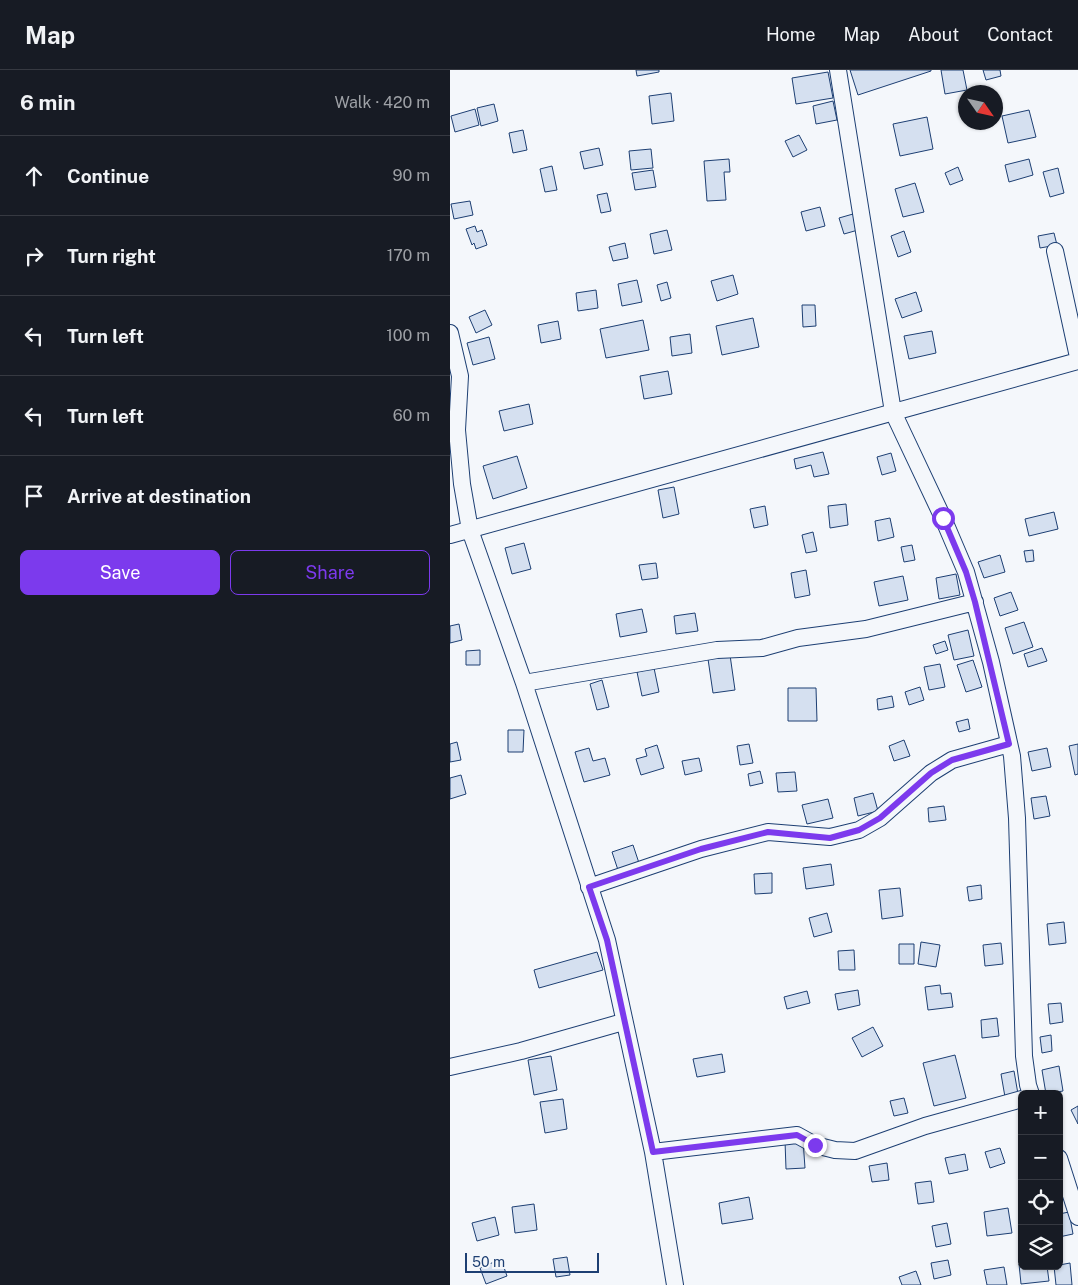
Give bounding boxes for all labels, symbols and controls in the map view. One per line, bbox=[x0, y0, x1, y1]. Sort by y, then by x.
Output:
text: Map bbox=[25, 21, 75, 49]
text: Home bbox=[766, 24, 816, 45]
text: Map bbox=[844, 24, 880, 45]
text: About bbox=[908, 24, 959, 45]
text: Contact bbox=[987, 24, 1053, 45]
north arrow bbox=[958, 85, 1003, 130]
text: 6 min bbox=[20, 90, 76, 115]
text: Walk · 420 m bbox=[334, 93, 430, 112]
icon: ahead bbox=[20, 162, 48, 190]
text: Continue bbox=[67, 165, 149, 187]
text: 90 m bbox=[393, 166, 430, 185]
icon: right bbox=[20, 242, 48, 270]
text: Turn right bbox=[67, 245, 156, 267]
text: 170 m bbox=[387, 246, 430, 265]
icon: left bbox=[20, 322, 48, 350]
text: Turn left bbox=[67, 325, 144, 347]
text: 100 m bbox=[386, 326, 430, 345]
icon: left bbox=[20, 402, 48, 430]
text: Turn left bbox=[67, 405, 144, 427]
text: 60 m bbox=[393, 406, 430, 425]
icon: arrive bbox=[20, 482, 48, 510]
text: Arrive at destination bbox=[67, 485, 251, 507]
route start bbox=[932, 507, 955, 530]
button: Save bbox=[20, 550, 220, 595]
button: Share bbox=[230, 550, 430, 595]
map controls bbox=[1018, 1090, 1063, 1270]
button: + bbox=[1018, 1090, 1063, 1135]
route end bbox=[804, 1134, 827, 1157]
button: − bbox=[1018, 1135, 1063, 1180]
button: locate bbox=[1018, 1180, 1063, 1225]
button: layers bbox=[1018, 1225, 1063, 1270]
scale bar bbox=[465, 1250, 599, 1273]
text: 50 m bbox=[472, 1254, 505, 1270]

